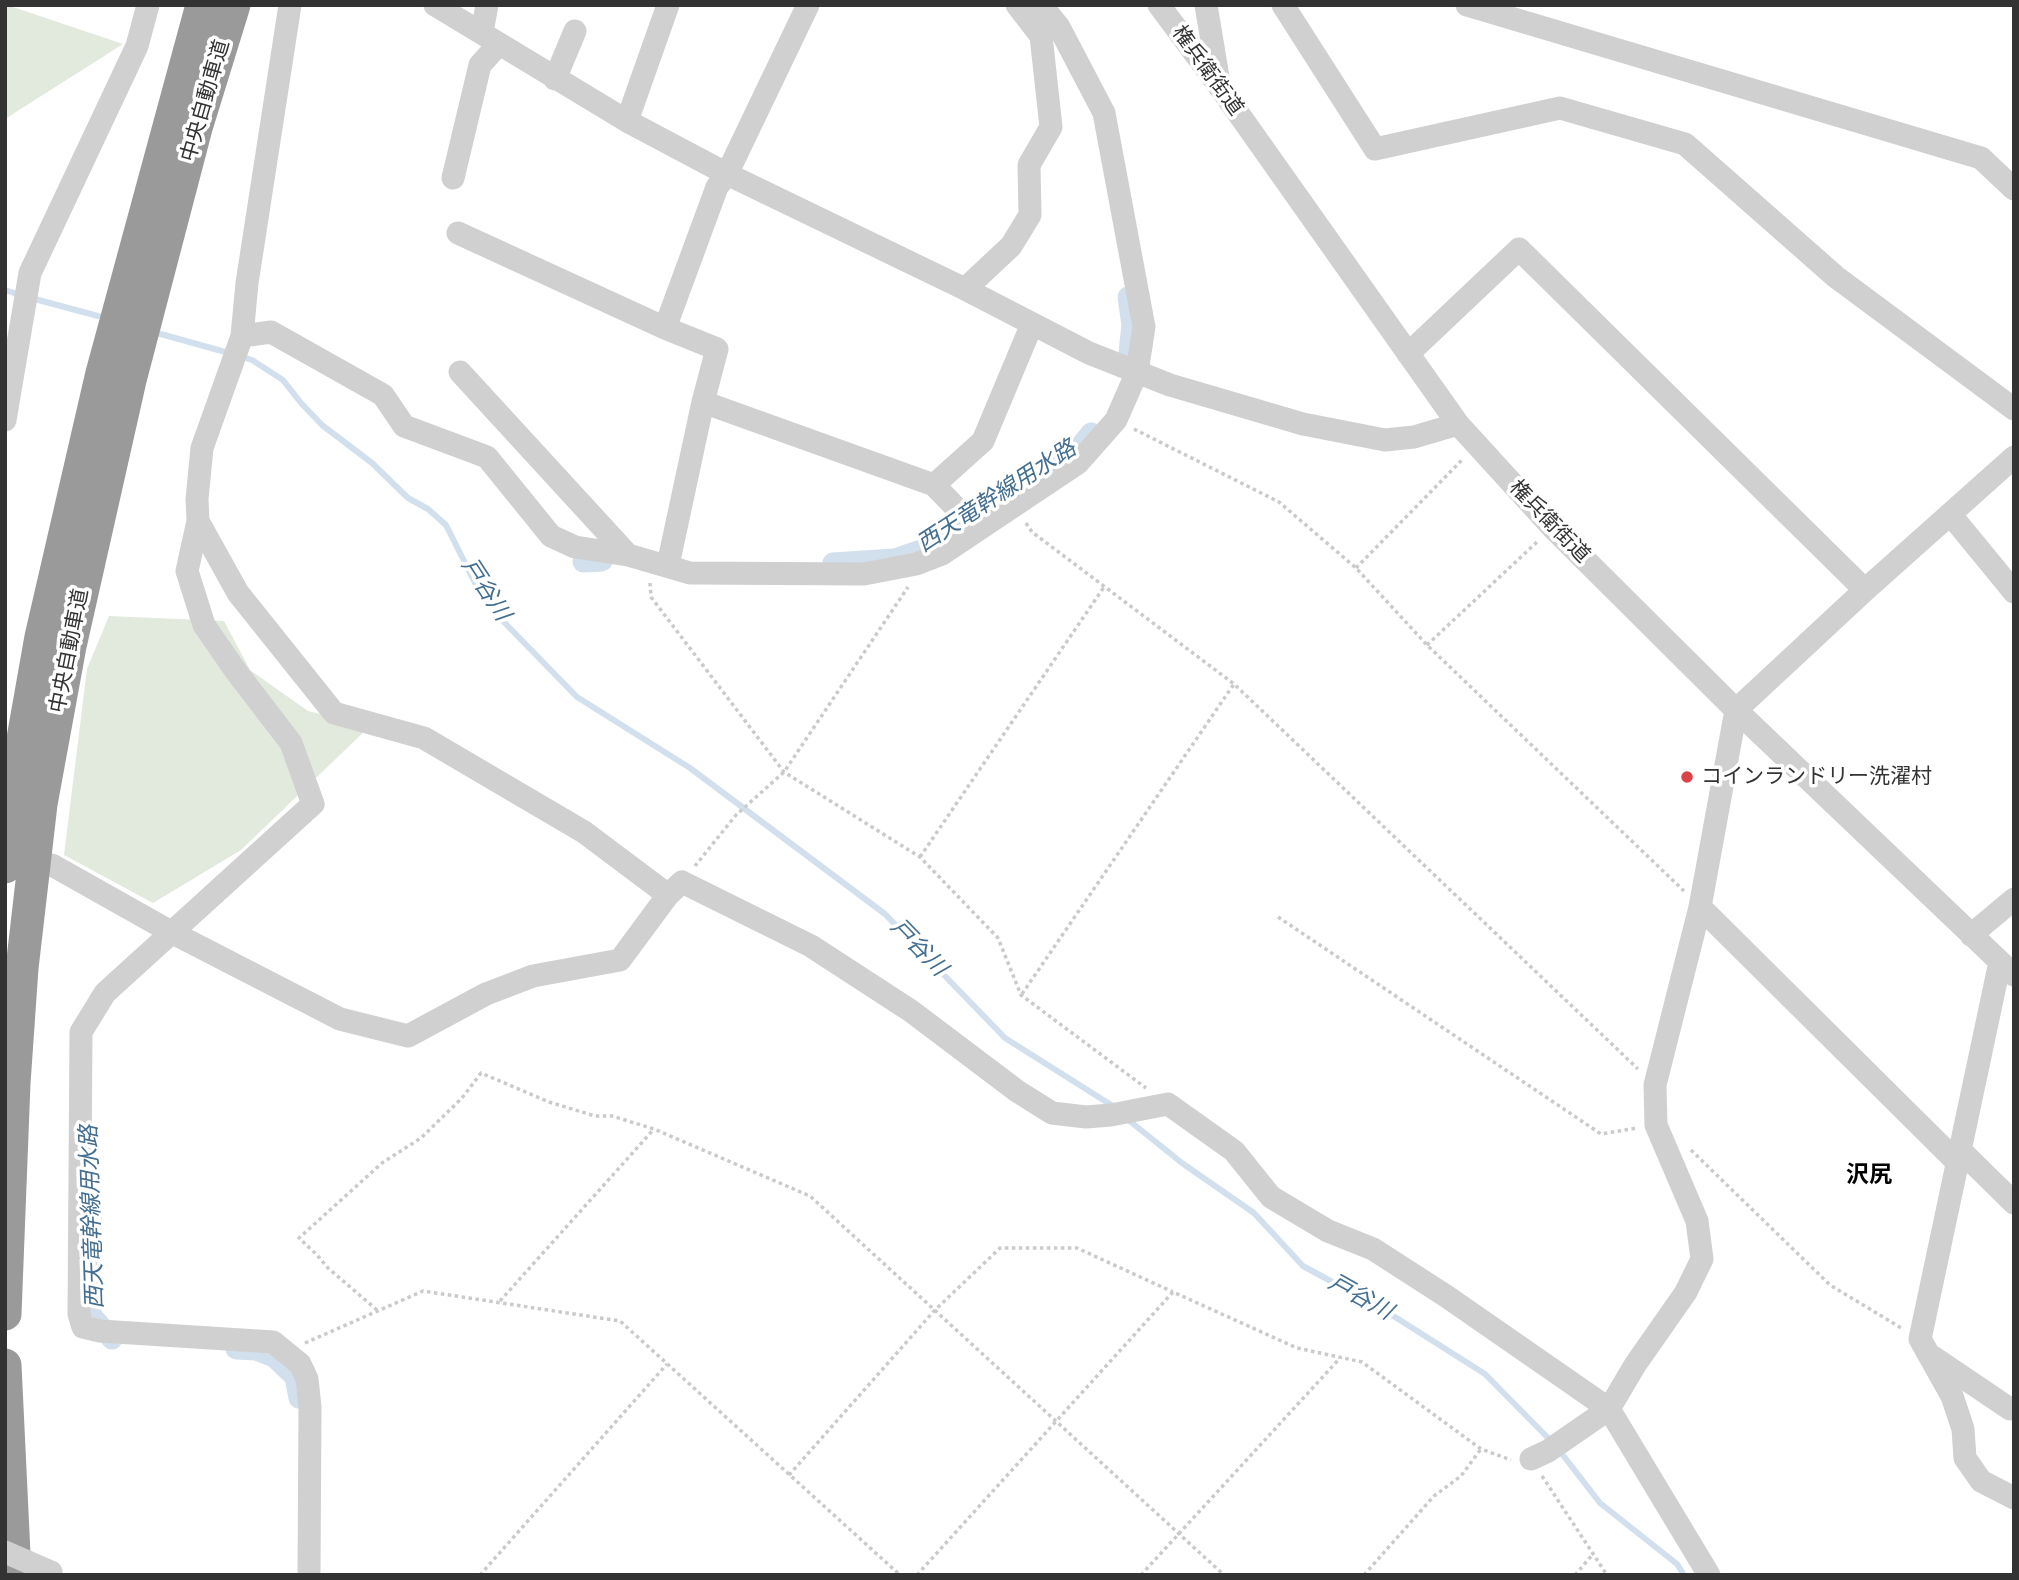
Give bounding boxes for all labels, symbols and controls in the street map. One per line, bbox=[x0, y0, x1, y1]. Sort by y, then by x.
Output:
street label: 権兵衛街道 bbox=[1166, 21, 1248, 121]
street label: 中央自動車道 bbox=[177, 37, 235, 165]
water label: 西天竜幹線用水路 bbox=[912, 435, 1082, 559]
street label: 権兵衛街道 bbox=[1503, 475, 1595, 569]
water label: 戸谷川 bbox=[455, 554, 515, 626]
street label: 中央自動車道 bbox=[46, 587, 94, 715]
place label: コインランドリー洗濯村 bbox=[1701, 764, 1932, 790]
marker: コインランドリー洗濯村 bbox=[1679, 769, 1695, 785]
water label: 戸谷川 bbox=[884, 914, 952, 982]
water label: 西天竜幹線用水路 bbox=[76, 1125, 110, 1309]
district label: 沢尻 bbox=[1846, 1162, 1892, 1190]
water label: 戸谷川 bbox=[1323, 1269, 1397, 1327]

